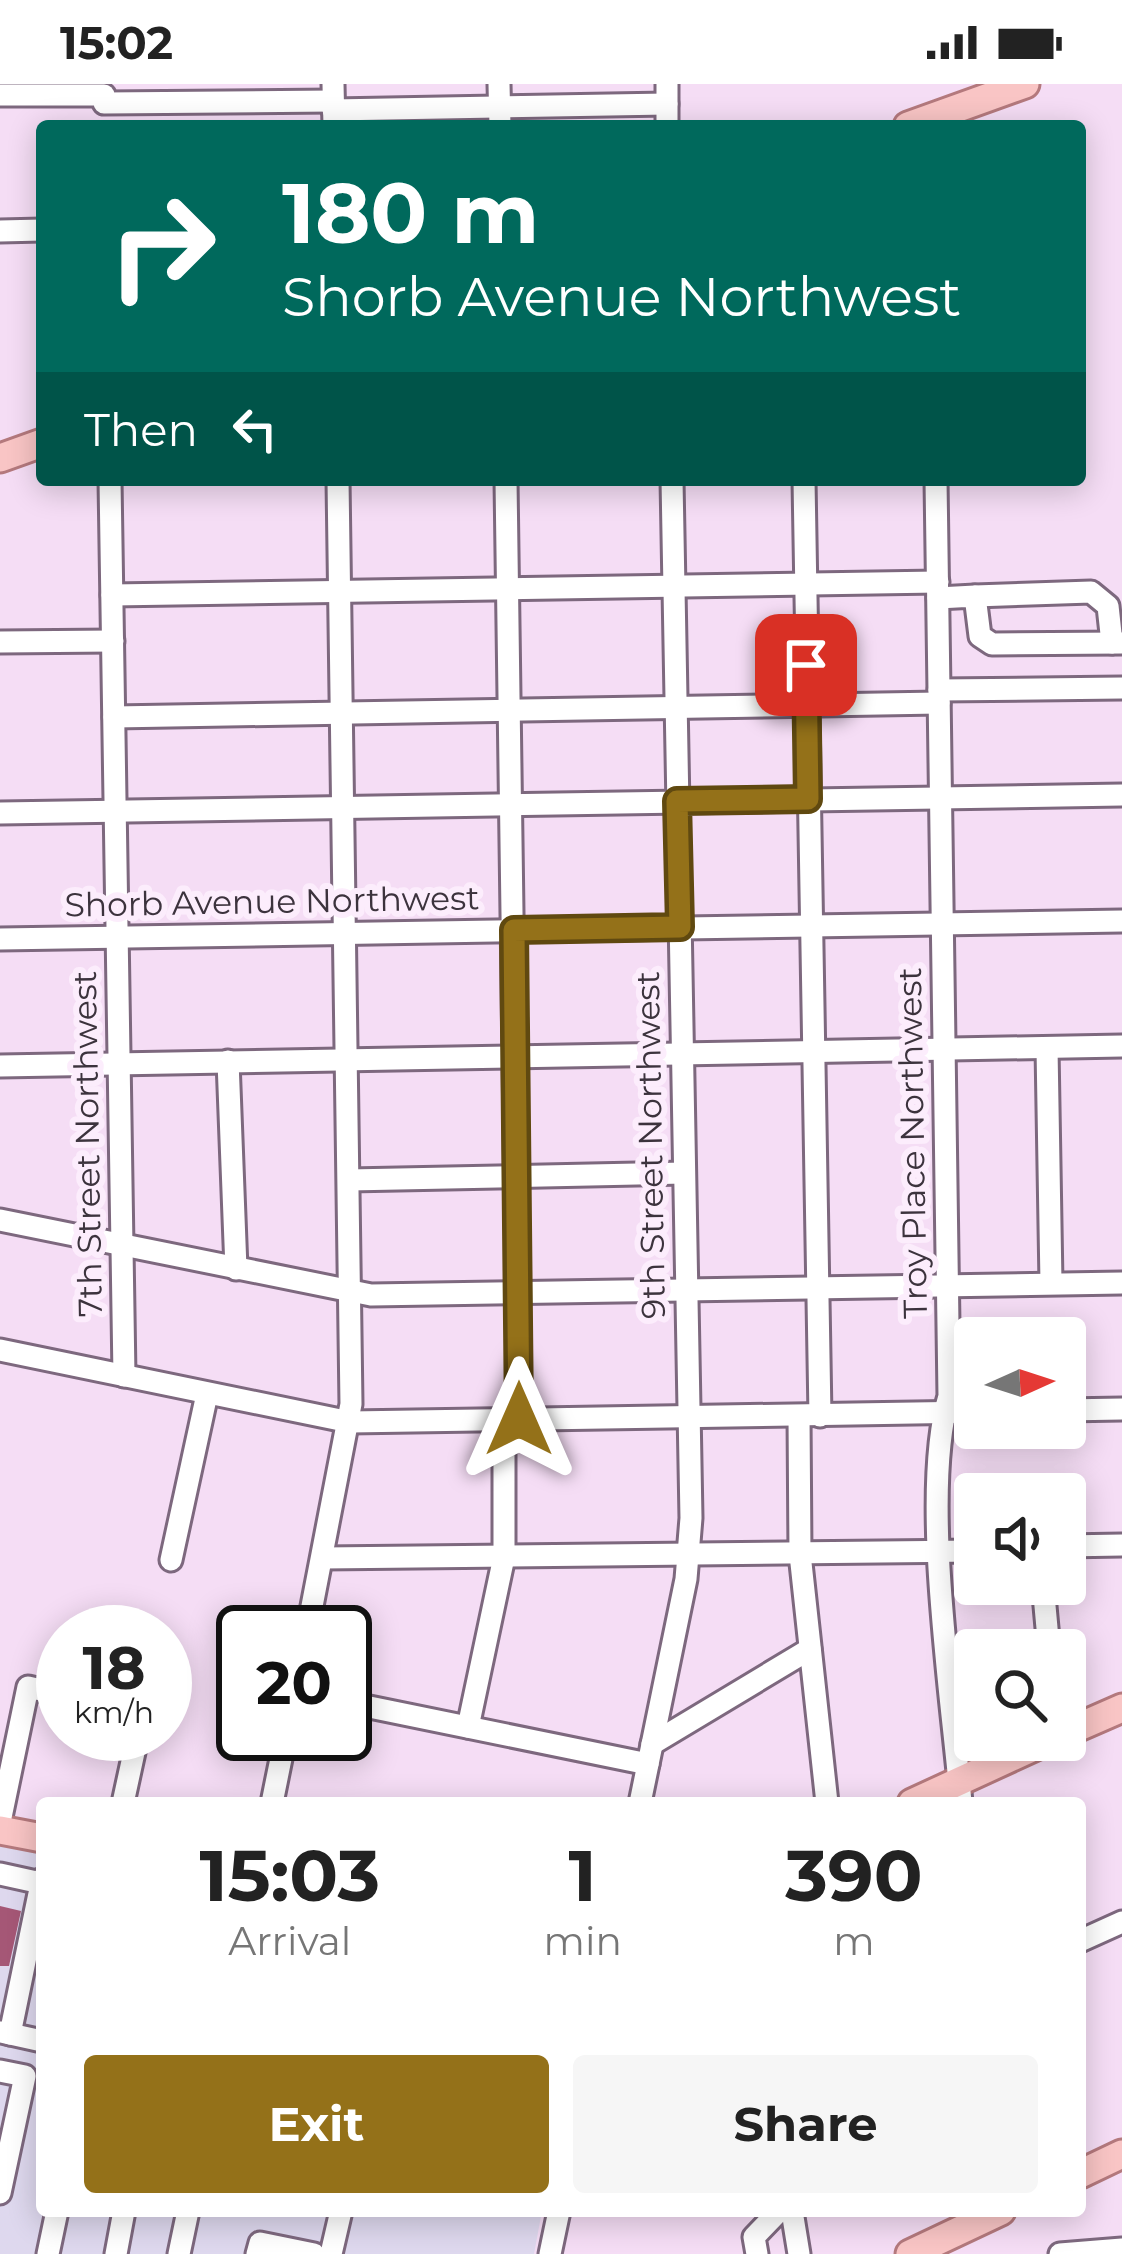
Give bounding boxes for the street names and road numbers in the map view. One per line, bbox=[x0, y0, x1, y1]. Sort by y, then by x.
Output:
street label: Shorb Avenue Northwest bbox=[64, 877, 480, 925]
street label: Troy Place Northwest bbox=[889, 967, 935, 1319]
street label: 7th Street Northwest bbox=[64, 971, 110, 1317]
street label: 9th Street Northwest bbox=[627, 971, 673, 1319]

